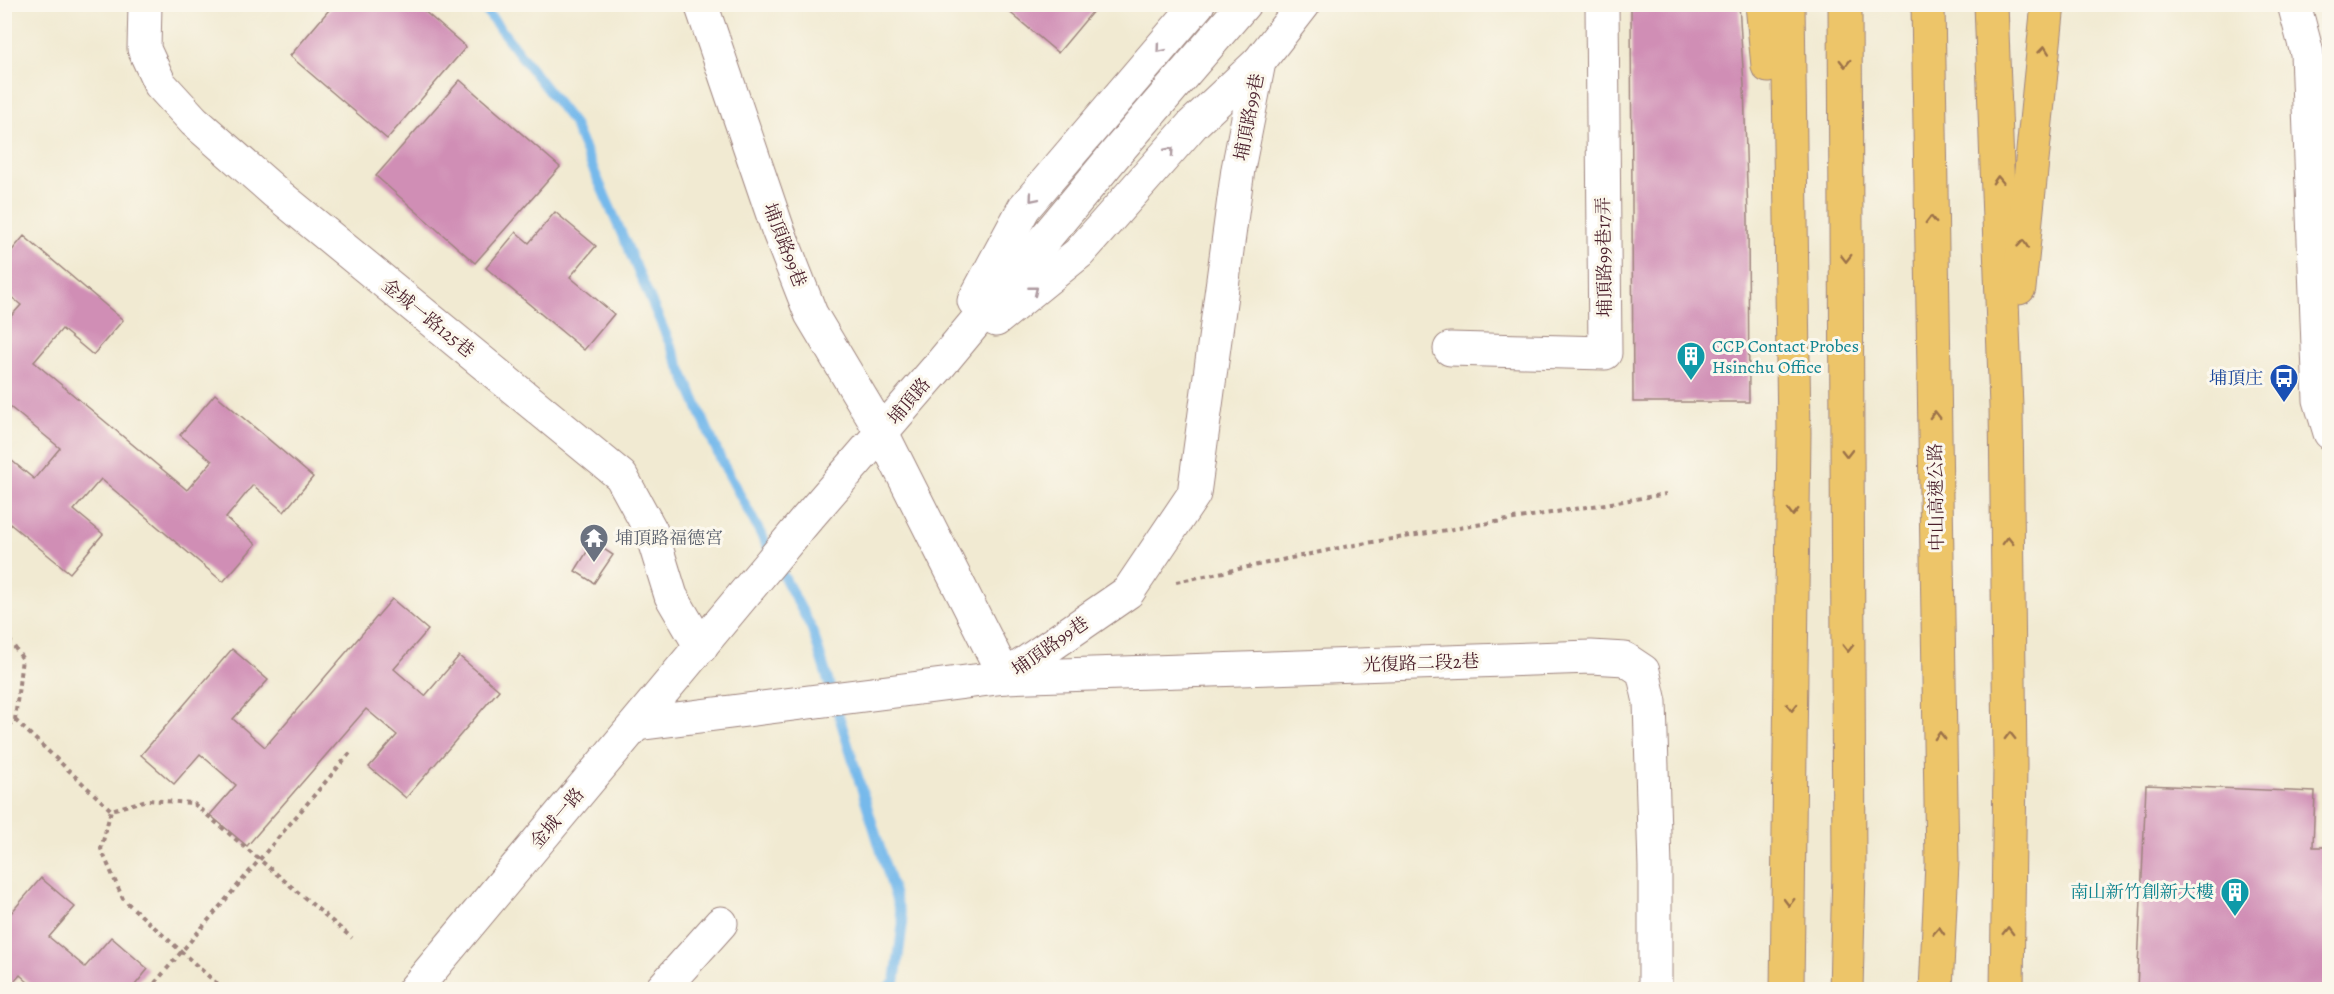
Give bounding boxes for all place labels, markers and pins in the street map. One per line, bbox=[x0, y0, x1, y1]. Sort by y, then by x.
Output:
place label: CCP Contact Probes Hsinchu Office bbox=[1712, 334, 1859, 379]
building icon: CCP Contact Probes Hsinchu Office bbox=[1675, 340, 1707, 382]
bus stop icon: 埔頂庄 bbox=[2268, 362, 2300, 404]
place label: 埔頂庄 bbox=[2209, 366, 2263, 390]
temple icon: 埔頂路福德宮 bbox=[578, 522, 610, 564]
place label: 埔頂路福德宮 bbox=[615, 526, 723, 550]
building icon: 南山新竹創新大樓 bbox=[2219, 876, 2251, 918]
place label: 南山新竹創新大樓 bbox=[2070, 880, 2214, 904]

